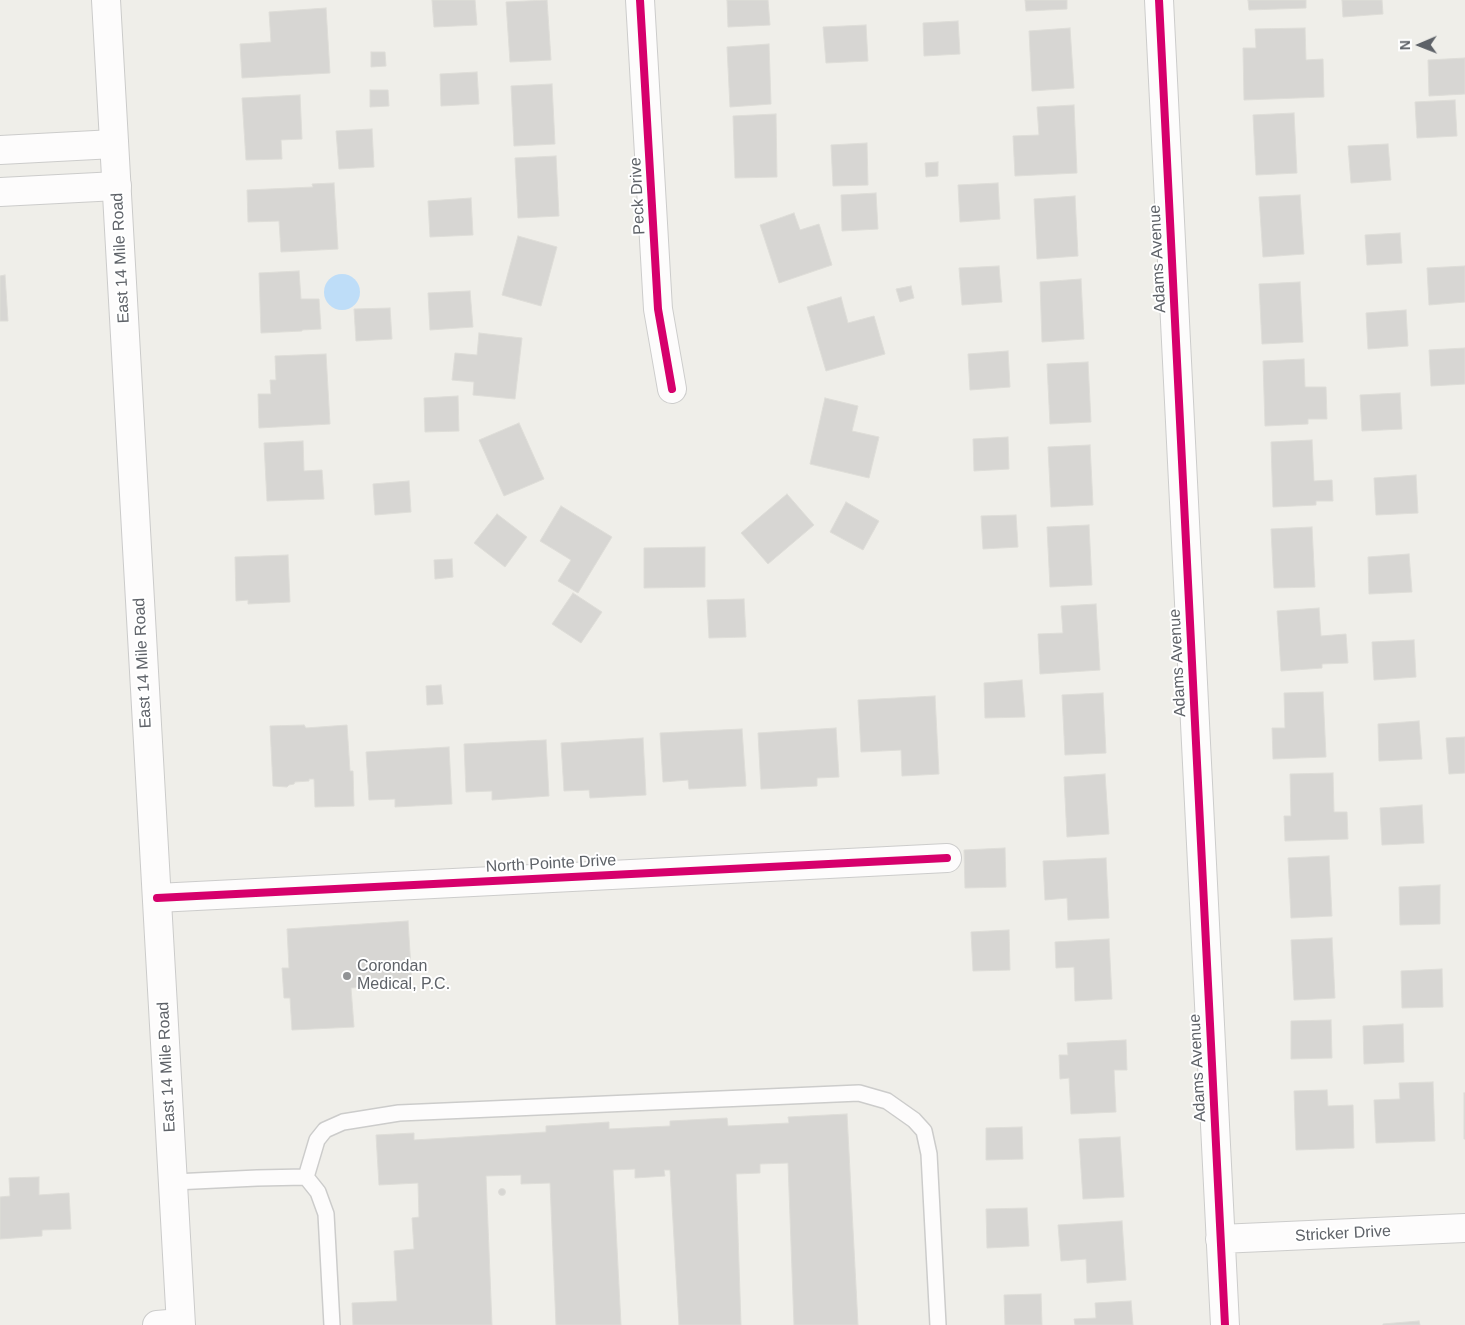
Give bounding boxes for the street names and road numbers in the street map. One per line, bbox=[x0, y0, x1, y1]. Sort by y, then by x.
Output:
street label: Peck Drive bbox=[626, 157, 650, 235]
street label: East 14 Mile Road bbox=[108, 192, 134, 324]
street label: Adams Avenue bbox=[1146, 204, 1170, 314]
street label: East 14 Mile Road bbox=[130, 597, 156, 729]
street label: Adams Avenue bbox=[1166, 608, 1190, 718]
street label: North Pointe Drive bbox=[485, 851, 617, 877]
street label: East 14 Mile Road bbox=[154, 1001, 180, 1133]
street label: Adams Avenue bbox=[1186, 1013, 1210, 1123]
street label: Stricker Drive bbox=[1295, 1222, 1391, 1246]

